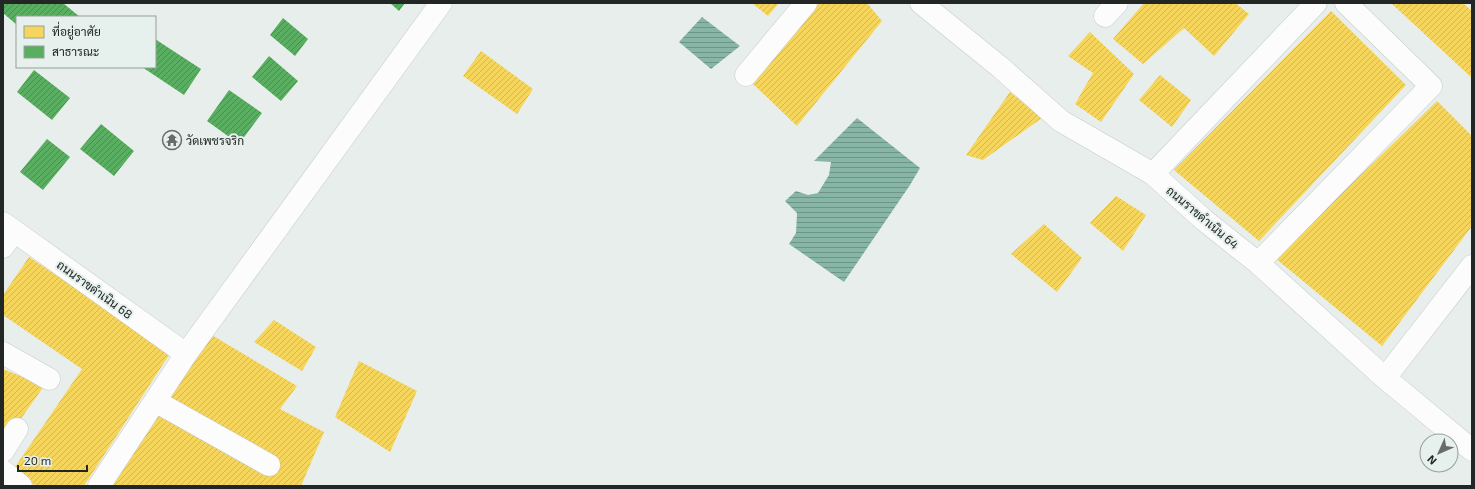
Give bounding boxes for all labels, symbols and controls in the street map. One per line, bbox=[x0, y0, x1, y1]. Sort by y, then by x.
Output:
legend bbox=[16, 16, 156, 68]
text: ที่อยู่อาศัย bbox=[52, 21, 101, 40]
text: สาธารณะ bbox=[52, 44, 99, 58]
temple icon: วัดเพชรจริก bbox=[161, 129, 183, 151]
place label: วัดเพชรจริก bbox=[186, 133, 244, 147]
street label: ถนนราขดำเนิน 64 bbox=[1164, 183, 1242, 251]
street label: ถนนราขดำเนิน 68 bbox=[55, 257, 135, 321]
north arrow bbox=[1419, 433, 1459, 473]
scale bar bbox=[18, 447, 87, 473]
text: 20 m bbox=[24, 453, 51, 467]
text: N bbox=[1424, 453, 1439, 468]

